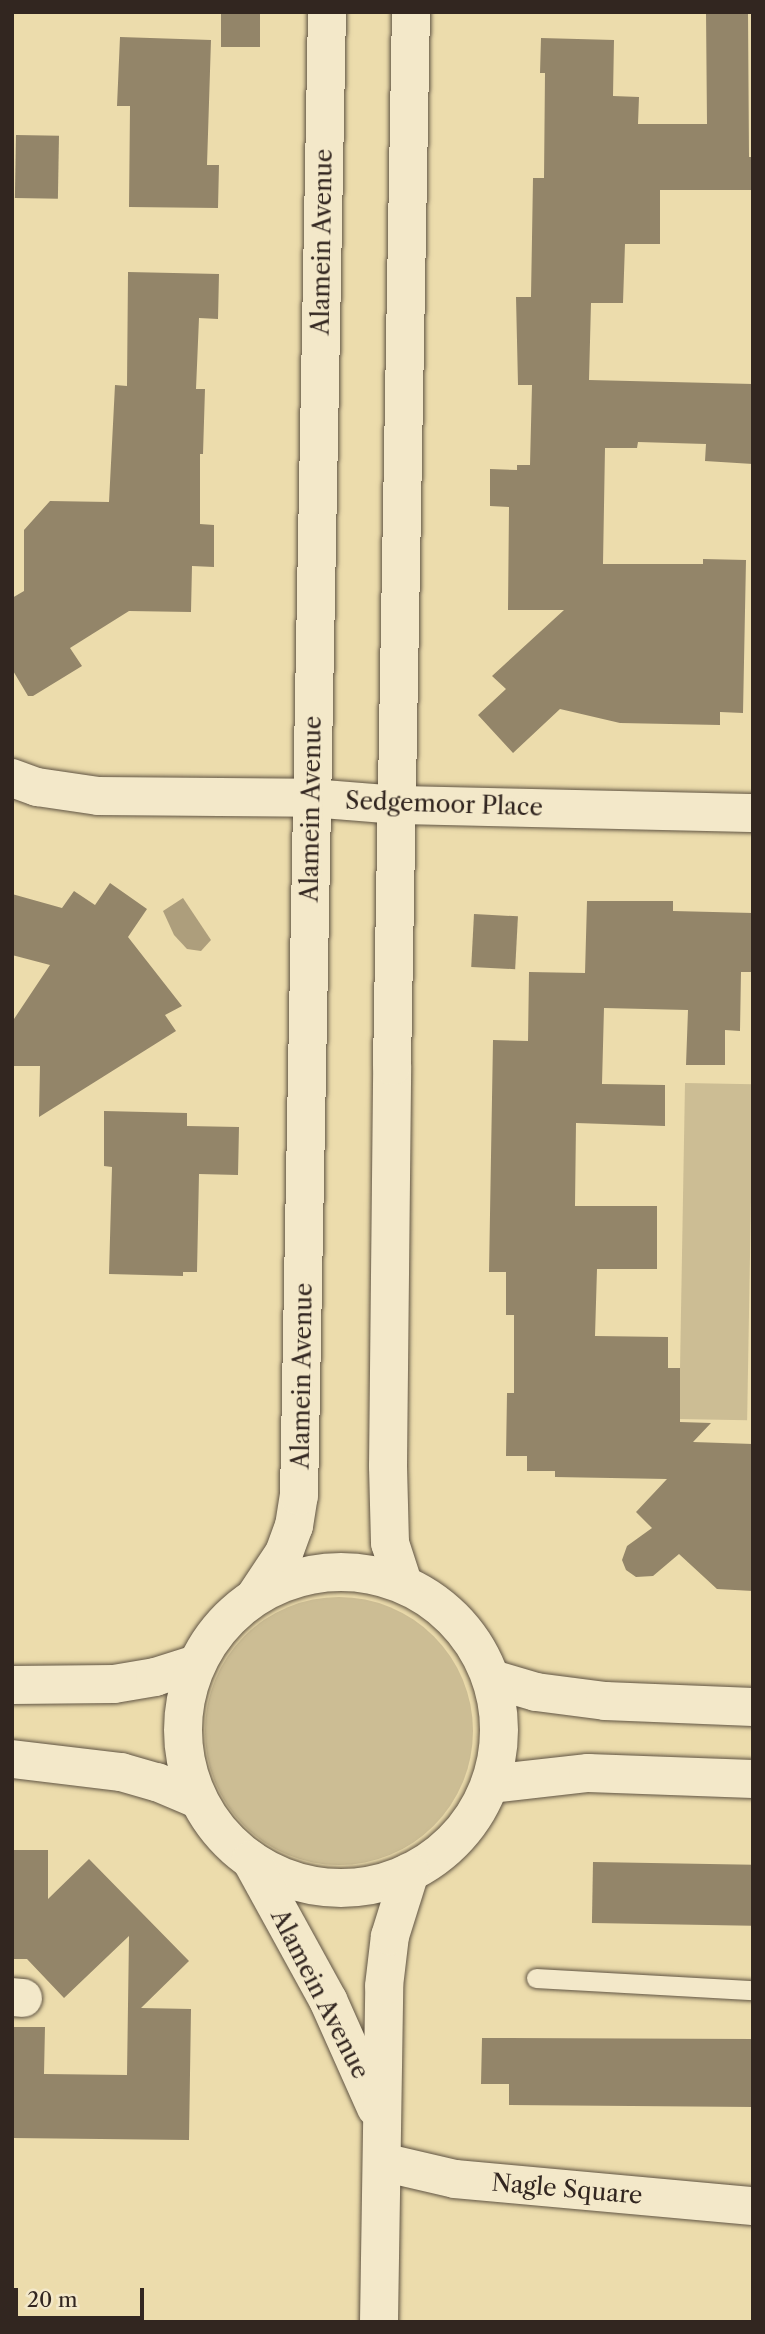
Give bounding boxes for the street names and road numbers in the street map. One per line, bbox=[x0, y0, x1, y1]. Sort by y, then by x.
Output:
street label: Alamein Avenue bbox=[306, 148, 338, 336]
street label: Alamein Avenue bbox=[295, 715, 327, 903]
street label: Sedgemoor Place bbox=[344, 786, 544, 822]
street label: Alamein Avenue bbox=[286, 1282, 318, 1470]
street label: Alamein Avenue bbox=[265, 1904, 375, 2084]
street label: Nagle Square bbox=[491, 2168, 643, 2210]

